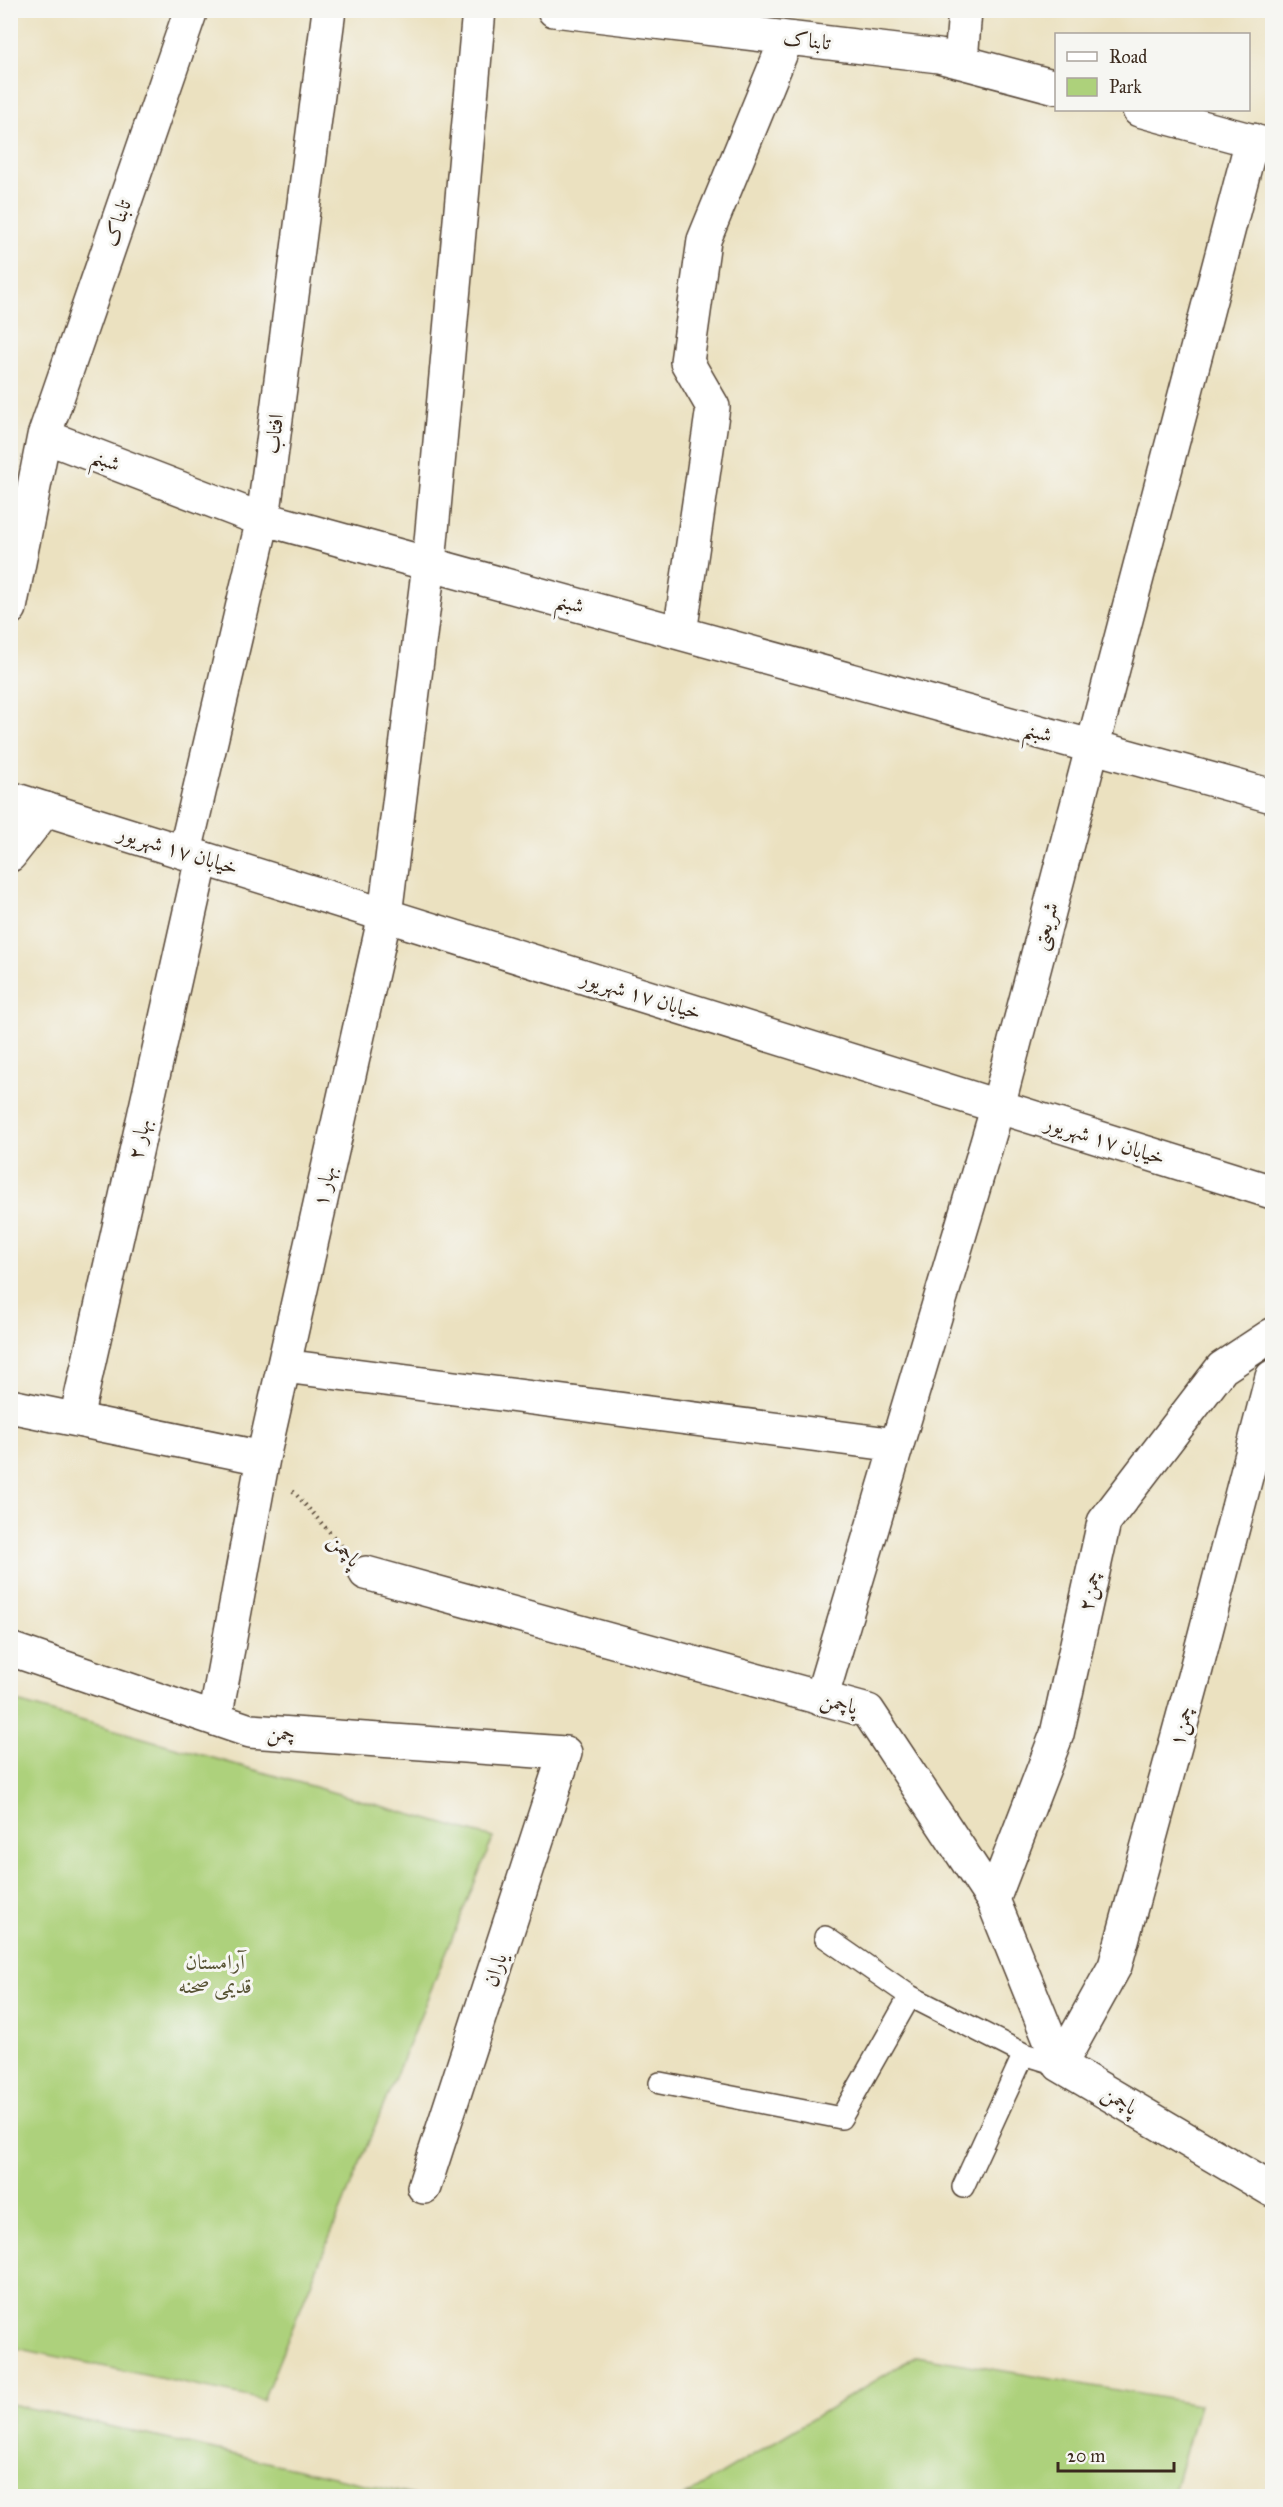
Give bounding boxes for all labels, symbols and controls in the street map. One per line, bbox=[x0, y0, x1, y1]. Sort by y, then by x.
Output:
street label: تابناک bbox=[782, 24, 833, 56]
legend bbox=[1055, 33, 1250, 111]
text: Road bbox=[1109, 46, 1147, 68]
text: Park bbox=[1109, 76, 1142, 98]
street label: تابناک bbox=[97, 195, 137, 250]
street label: افتاب bbox=[259, 412, 289, 456]
street label: شبنم bbox=[85, 443, 124, 485]
street label: شبنم bbox=[551, 587, 587, 627]
street label: شبنم bbox=[1019, 716, 1055, 756]
street label: خیابان ۱۷ شهریور bbox=[113, 819, 241, 882]
street label: شریعتی bbox=[1026, 899, 1066, 953]
street label: خیابان ۱۷ شهریور bbox=[576, 964, 704, 1027]
street label: خیابان ۱۷ شهریور bbox=[1040, 1109, 1168, 1172]
street label: بهار ۲ bbox=[122, 1116, 157, 1162]
street label: بهار ۱ bbox=[307, 1163, 342, 1209]
street label: پاچمن bbox=[321, 1528, 368, 1575]
street label: چمن۲ bbox=[1072, 1568, 1107, 1614]
street label: پاچمن bbox=[817, 1686, 861, 1722]
street label: چمن۱ bbox=[1163, 1703, 1200, 1749]
street label: چمن bbox=[266, 1719, 296, 1748]
park label: آرامستان قدیمی صحنه bbox=[178, 1949, 252, 2000]
street label: یاران bbox=[477, 1949, 513, 1990]
street label: پاچمن bbox=[1096, 2079, 1143, 2123]
scale bar bbox=[1058, 2435, 1174, 2473]
text: 20 m bbox=[1067, 2445, 1105, 2467]

